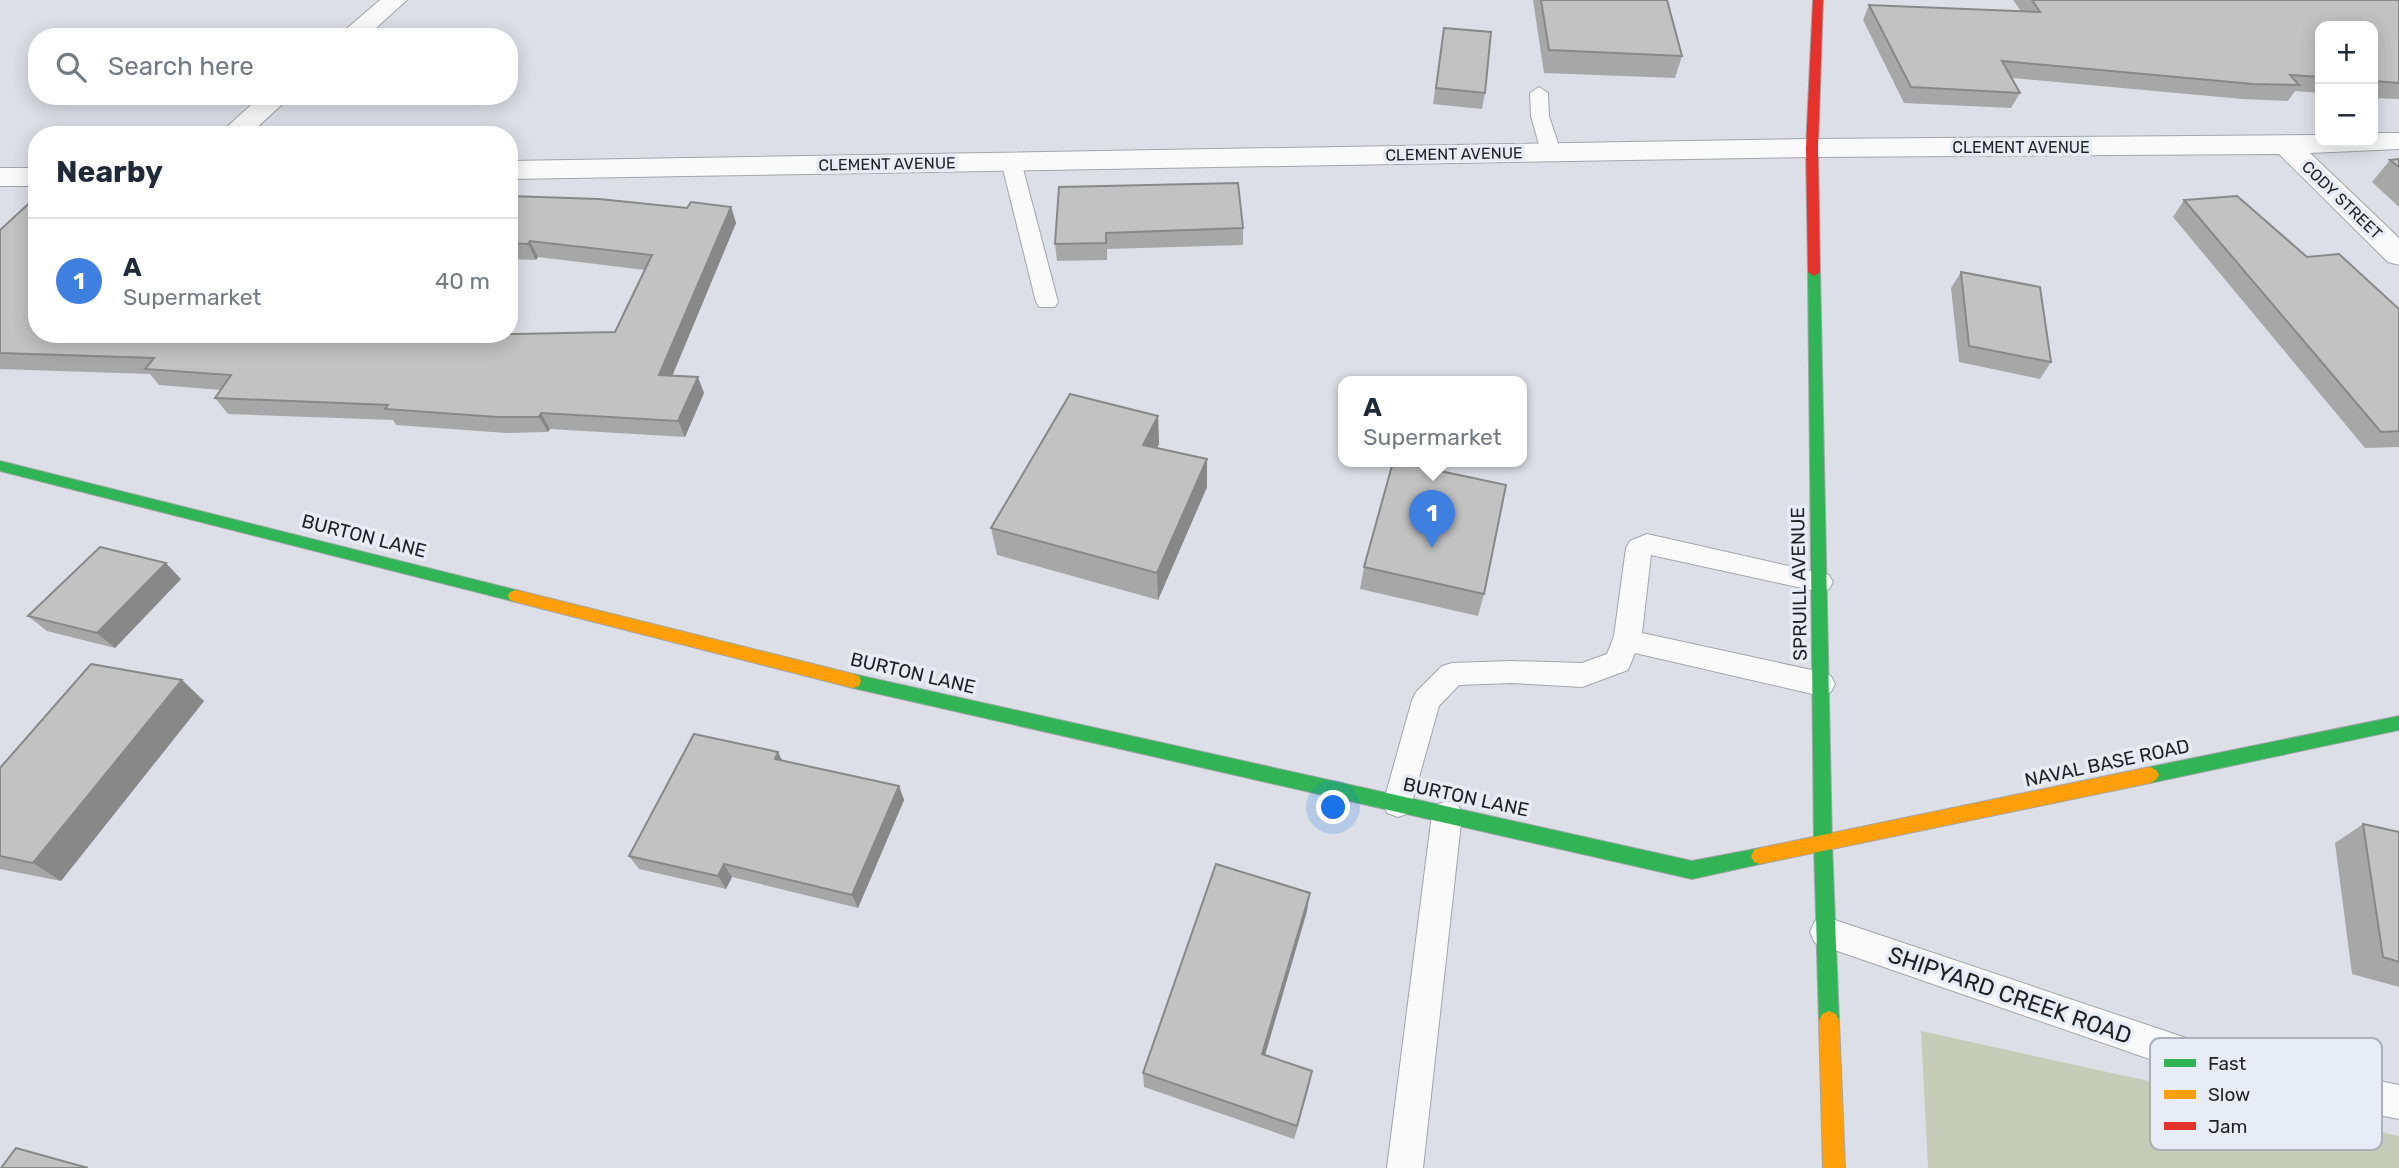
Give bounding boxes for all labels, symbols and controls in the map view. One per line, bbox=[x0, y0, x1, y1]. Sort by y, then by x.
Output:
map controls bbox=[2315, 21, 2378, 147]
button: + bbox=[2315, 21, 2378, 84]
search box bbox=[28, 28, 518, 105]
icon: search bbox=[52, 48, 90, 86]
text: Search here bbox=[108, 51, 254, 82]
button: − bbox=[2315, 84, 2378, 147]
street label: CLEMENT AVENUE bbox=[1952, 138, 2090, 157]
street label: CLEMENT AVENUE bbox=[1385, 143, 1523, 165]
street label: CLEMENT AVENUE bbox=[818, 153, 956, 175]
text: Nearby bbox=[56, 154, 163, 190]
street label: CODY STREET bbox=[2298, 157, 2386, 243]
text: A bbox=[123, 252, 142, 283]
text: 1 bbox=[73, 267, 85, 295]
text: 40 m bbox=[435, 267, 490, 295]
text: Supermarket bbox=[123, 283, 261, 311]
popup bbox=[1338, 376, 1527, 467]
text: A bbox=[1363, 392, 1382, 423]
text: Supermarket bbox=[1363, 423, 1502, 451]
pin: 1 bbox=[1409, 490, 1455, 548]
street label: SPRUILL AVENUE bbox=[1786, 507, 1812, 661]
street label: BURTON LANE bbox=[299, 509, 429, 563]
street label: BURTON LANE bbox=[848, 647, 978, 699]
street label: NAVAL BASE ROAD bbox=[2022, 734, 2192, 792]
street label: BURTON LANE bbox=[1401, 772, 1531, 822]
your location bbox=[1316, 790, 1350, 824]
street label: SHIPYARD CREEK ROAD bbox=[1885, 940, 2135, 1050]
legend bbox=[2150, 1038, 2382, 1150]
text: Fast bbox=[2208, 1052, 2247, 1075]
text: Slow bbox=[2208, 1083, 2250, 1106]
text: Jam bbox=[2208, 1115, 2247, 1138]

